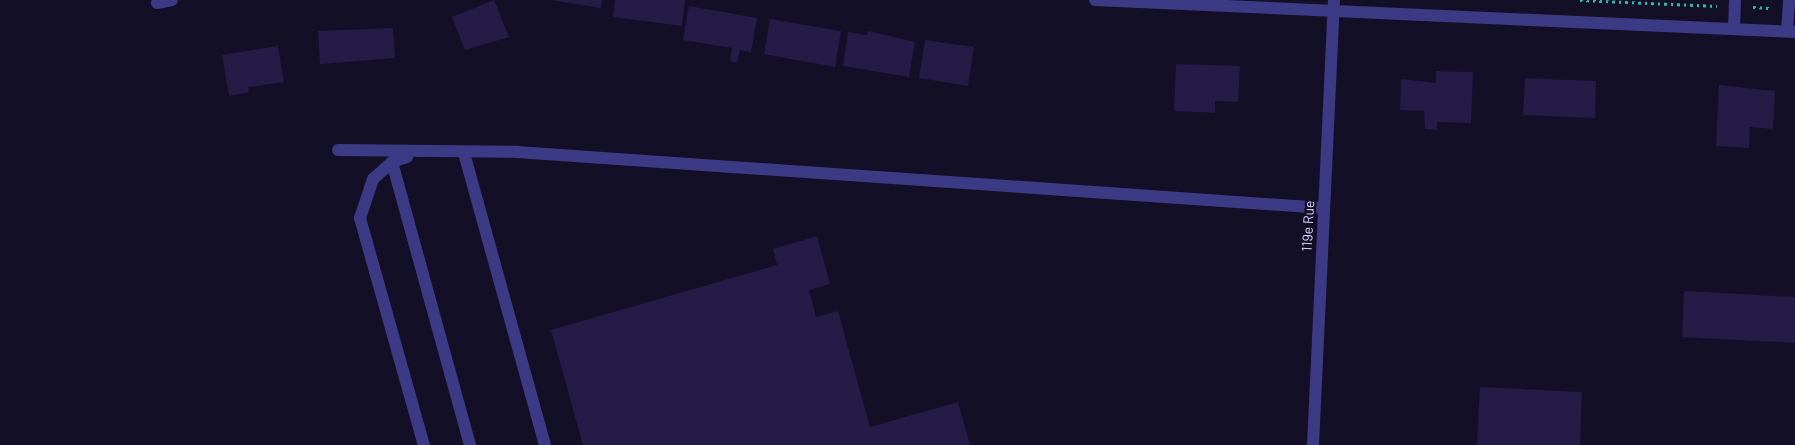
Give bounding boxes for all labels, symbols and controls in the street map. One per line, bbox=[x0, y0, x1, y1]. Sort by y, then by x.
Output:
street label: 119e Rue bbox=[1298, 200, 1318, 252]

